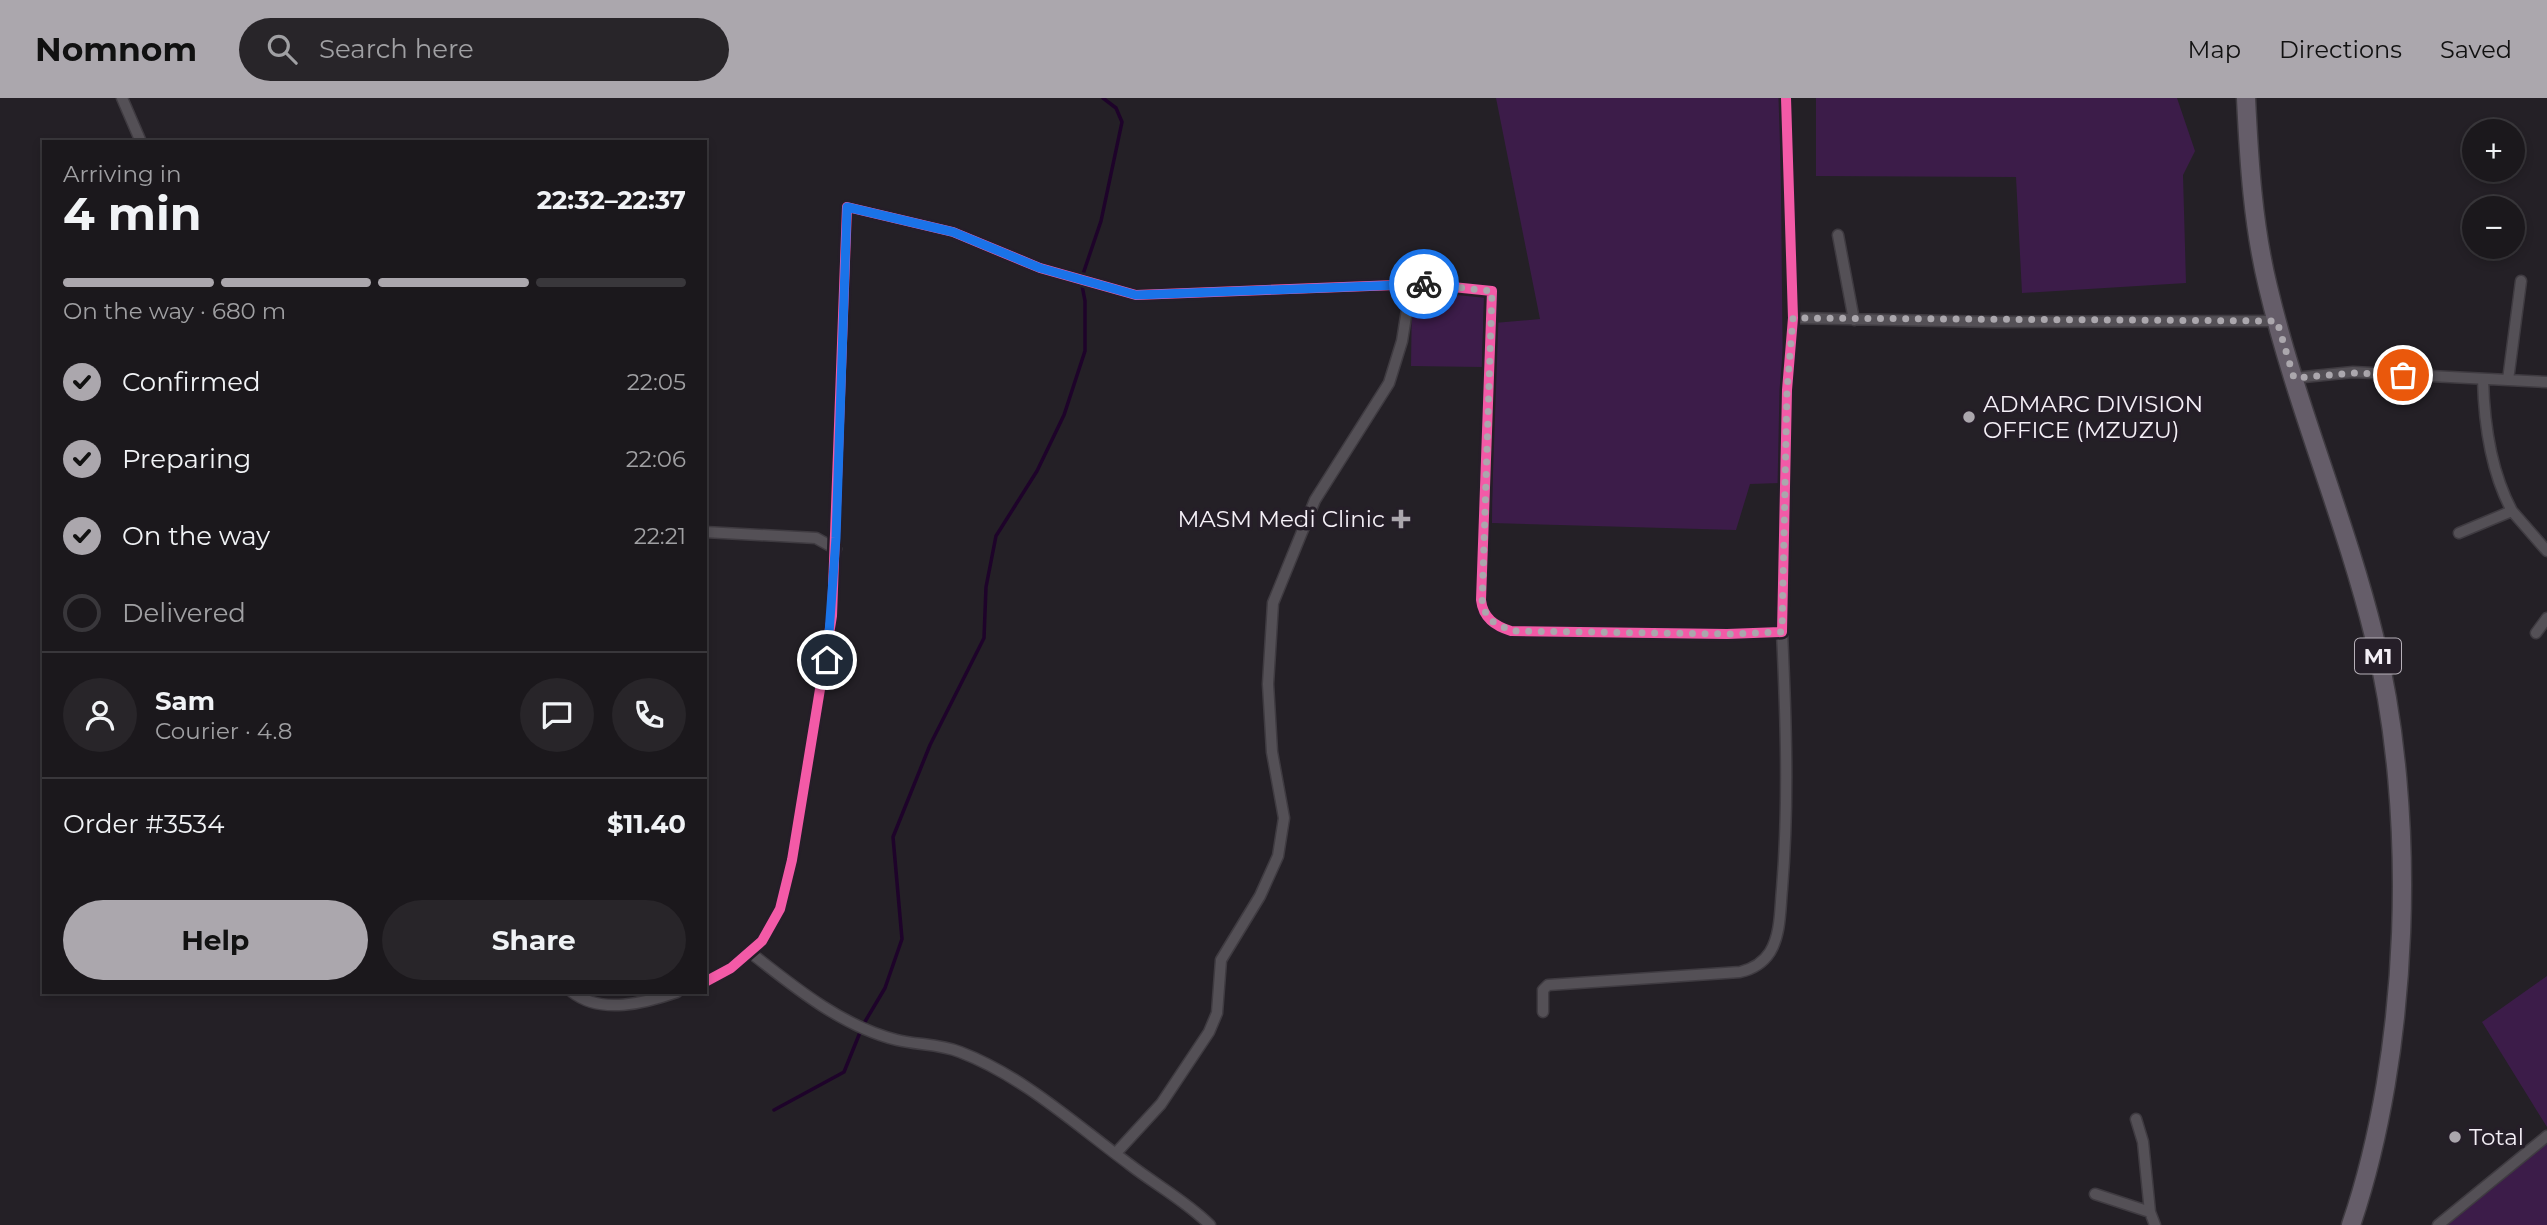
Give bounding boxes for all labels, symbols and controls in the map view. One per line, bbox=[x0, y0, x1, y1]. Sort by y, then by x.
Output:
search box bbox=[239, 18, 729, 81]
text: Nomnom bbox=[35, 29, 197, 69]
icon: search bbox=[263, 30, 301, 68]
text: Search here bbox=[319, 33, 474, 65]
text: Map bbox=[2188, 35, 2241, 64]
text: Directions bbox=[2279, 35, 2402, 64]
text: Saved bbox=[2440, 35, 2512, 64]
map controls bbox=[2462, 119, 2525, 259]
button: + bbox=[2462, 119, 2525, 182]
text: Arriving in bbox=[63, 160, 182, 188]
text: 22:32–22:37 bbox=[537, 184, 686, 216]
text: 4 min bbox=[63, 185, 202, 242]
button: − bbox=[2462, 196, 2525, 259]
courier bbox=[1389, 249, 1459, 319]
icon: bike bbox=[1405, 265, 1443, 303]
text: On the way · 680 m bbox=[63, 297, 286, 325]
pin bbox=[2373, 345, 2433, 405]
icon: bag bbox=[2384, 356, 2422, 394]
icon: check bbox=[63, 363, 101, 401]
text: Confirmed bbox=[122, 366, 261, 398]
text: 22:05 bbox=[627, 368, 686, 396]
place label: ADMARC DIVISION OFFICE (MZUZU) bbox=[1983, 390, 2203, 444]
marker: ADMARC DIVISION OFFICE (MZUZU) bbox=[1961, 409, 1977, 425]
icon: check bbox=[63, 440, 101, 478]
text: Preparing bbox=[122, 443, 251, 475]
text: 22:06 bbox=[626, 445, 686, 473]
place label: MASM Medi Clinic bbox=[1177, 505, 1385, 533]
marker: MASM Medi Clinic bbox=[1391, 509, 1411, 529]
icon: check bbox=[63, 517, 101, 555]
text: On the way bbox=[122, 520, 270, 552]
text: 22:21 bbox=[634, 522, 686, 550]
text: Delivered bbox=[122, 597, 246, 629]
pin bbox=[797, 630, 857, 690]
road number: M1 bbox=[2355, 638, 2401, 674]
icon: home bbox=[808, 641, 846, 679]
button: person bbox=[63, 678, 137, 752]
button: chat bbox=[520, 678, 594, 752]
button: phone bbox=[612, 678, 686, 752]
text: Sam bbox=[155, 685, 215, 717]
text: Courier · 4.8 bbox=[155, 717, 292, 745]
text: Order #3534 bbox=[63, 808, 224, 840]
text: $11.40 bbox=[607, 808, 686, 840]
button: Help bbox=[63, 900, 368, 980]
button: Share bbox=[382, 900, 686, 980]
place label: Total bbox=[2469, 1123, 2524, 1151]
marker: Total bbox=[2447, 1129, 2463, 1145]

